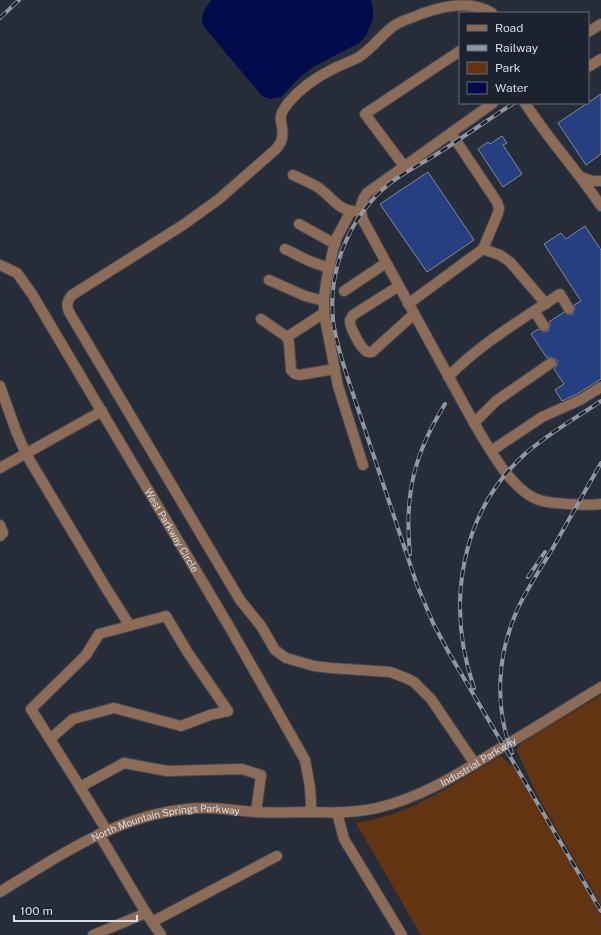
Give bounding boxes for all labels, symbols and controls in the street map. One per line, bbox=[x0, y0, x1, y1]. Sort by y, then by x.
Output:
legend bbox=[459, 12, 589, 104]
text: Road bbox=[495, 21, 523, 35]
text: Railway bbox=[495, 41, 539, 55]
text: Park bbox=[495, 61, 521, 75]
text: Water bbox=[495, 81, 529, 95]
street label: West Parkway Circle bbox=[142, 486, 202, 574]
street label: Industrial Parkway bbox=[438, 734, 519, 789]
street label: North Mountain Springs Parkway bbox=[89, 802, 241, 844]
scale bar bbox=[14, 897, 137, 923]
text: 100 m bbox=[20, 904, 53, 918]

